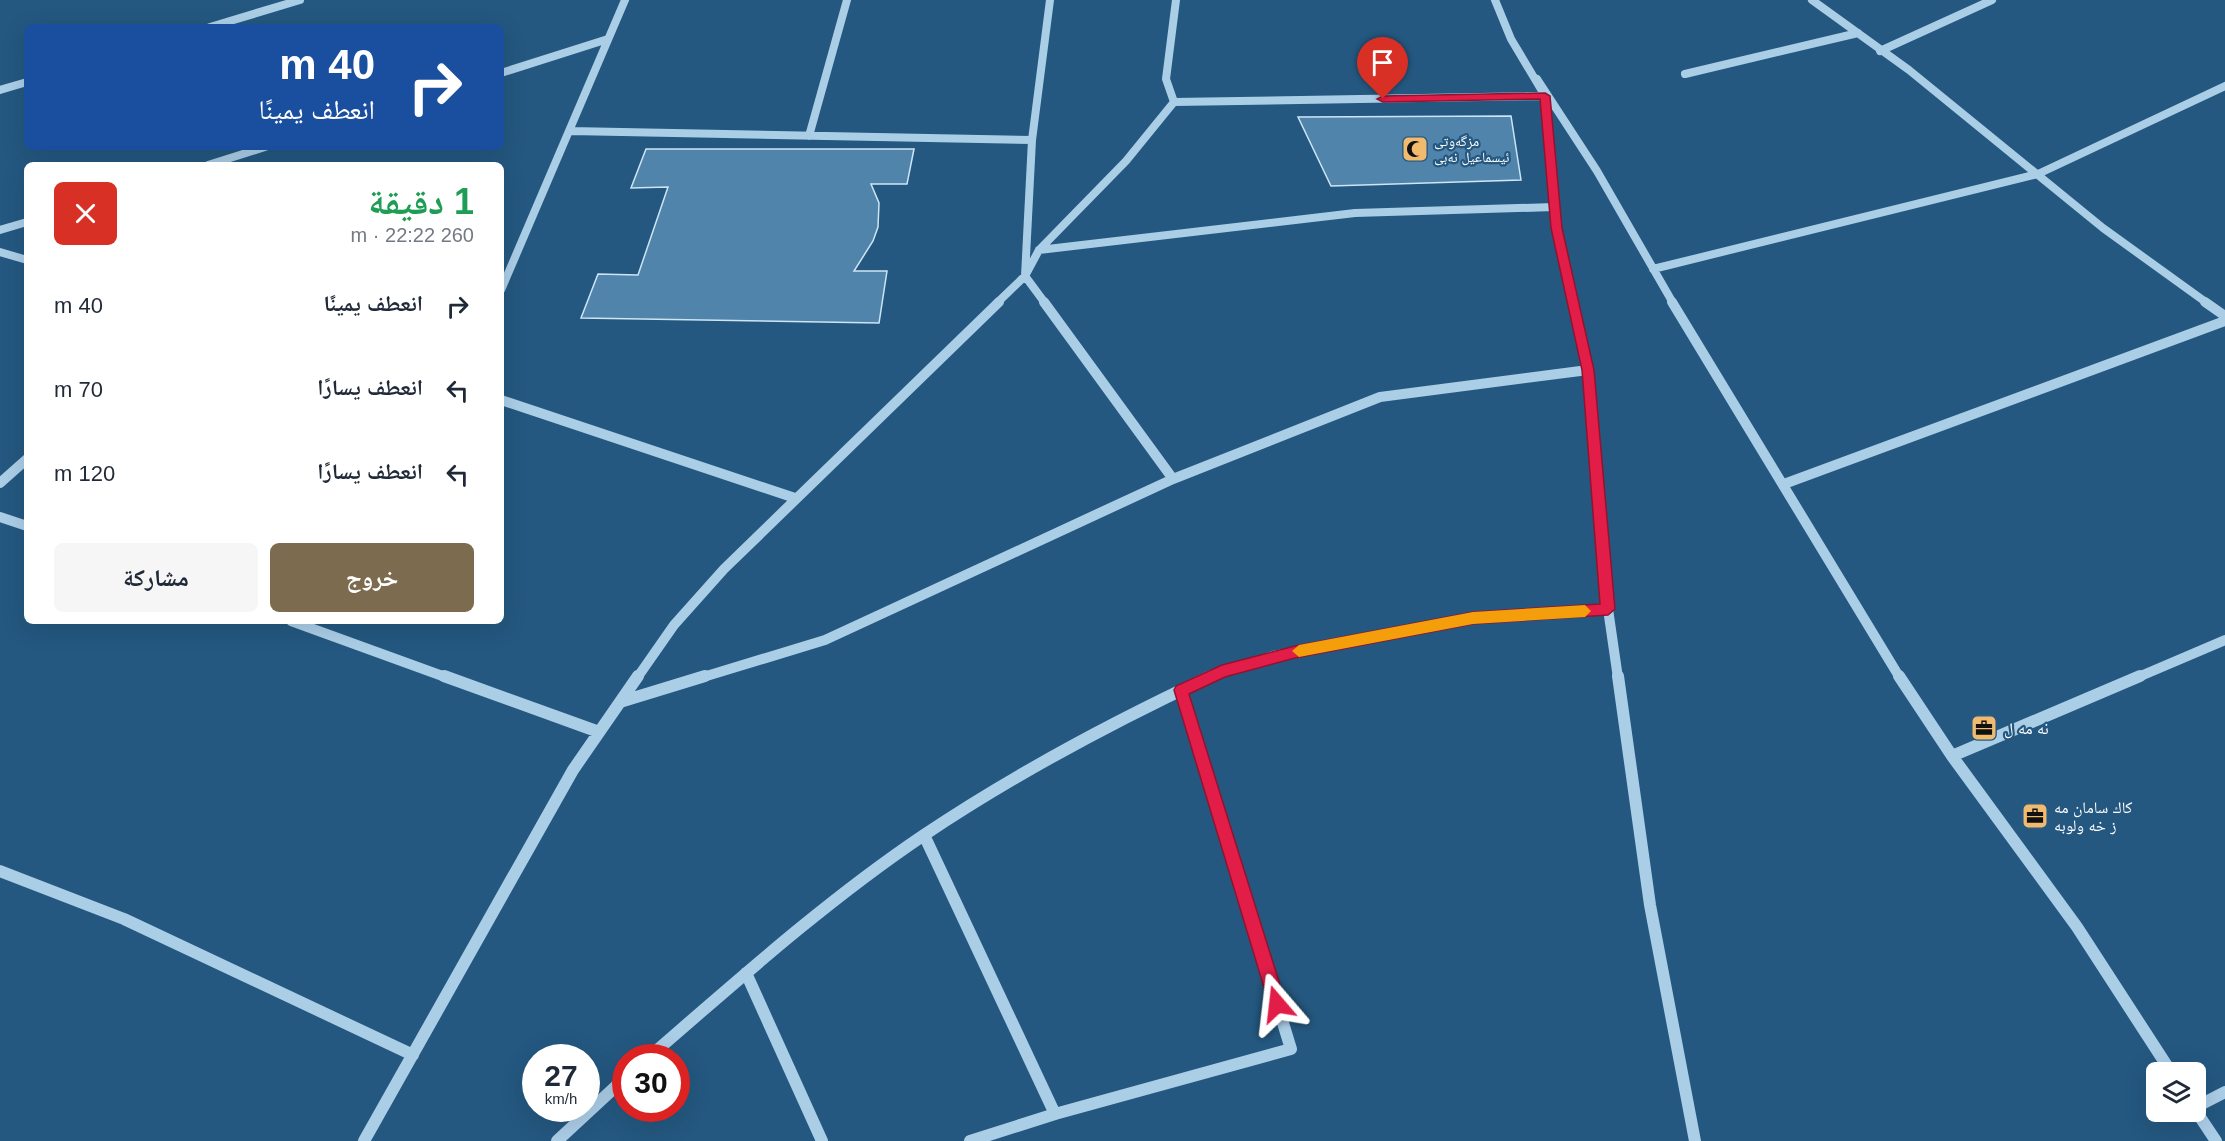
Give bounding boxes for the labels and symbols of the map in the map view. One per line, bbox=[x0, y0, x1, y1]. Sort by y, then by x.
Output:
pin bbox=[1357, 37, 1408, 99]
place label: مزگەوتی ئیسماعیل نەبی bbox=[1434, 133, 1510, 166]
mosque icon: مزگەوتی ئیسماعیل نەبی bbox=[1400, 134, 1430, 164]
office icon: نه مه ل bbox=[1969, 713, 1999, 743]
place label: نه مه ل bbox=[2004, 720, 2049, 739]
place label: كاك سامان مه ز خه ولوبه bbox=[2054, 799, 2133, 835]
office icon: كاك سامان مه ز خه ولوبه bbox=[2020, 801, 2050, 831]
position arrow bbox=[1245, 972, 1309, 1036]
speed limit sign: 30 bbox=[612, 1044, 690, 1122]

